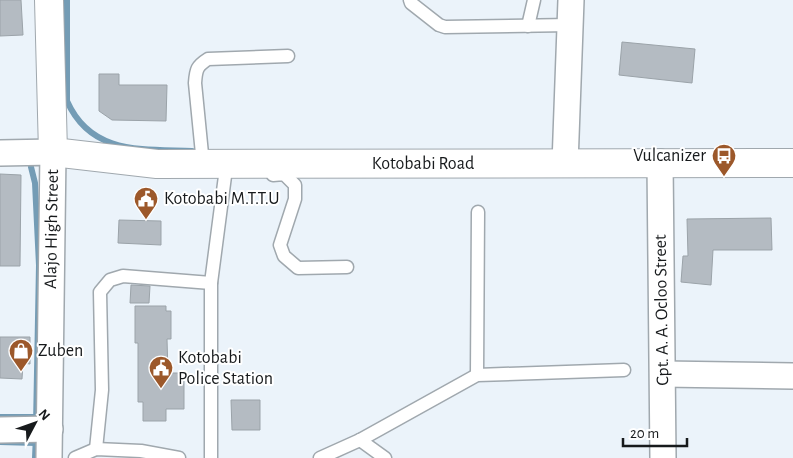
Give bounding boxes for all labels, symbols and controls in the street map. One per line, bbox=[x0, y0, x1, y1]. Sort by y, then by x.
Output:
bus stop icon: Vulcanizer bbox=[711, 143, 737, 177]
place label: Vulcanizer bbox=[633, 147, 706, 165]
street label: Kotobabi Road bbox=[372, 155, 474, 173]
street label: Alajo High Street bbox=[42, 169, 62, 289]
public building icon: Kotobabi M.T.T.U bbox=[133, 186, 159, 220]
place label: Kotobabi M.T.T.U bbox=[164, 190, 280, 208]
street label: Cpt. A. A. Ocloo Street bbox=[652, 234, 672, 386]
shop icon: Zuben bbox=[8, 338, 34, 372]
place label: Zuben bbox=[38, 342, 83, 360]
place label: Kotobabi Police Station bbox=[178, 349, 273, 388]
public building icon: Kotobabi Police Station bbox=[148, 355, 174, 389]
north arrow bbox=[10, 398, 60, 448]
text: N bbox=[36, 407, 53, 423]
scale bar bbox=[623, 416, 687, 448]
text: 20 m bbox=[630, 426, 659, 441]

